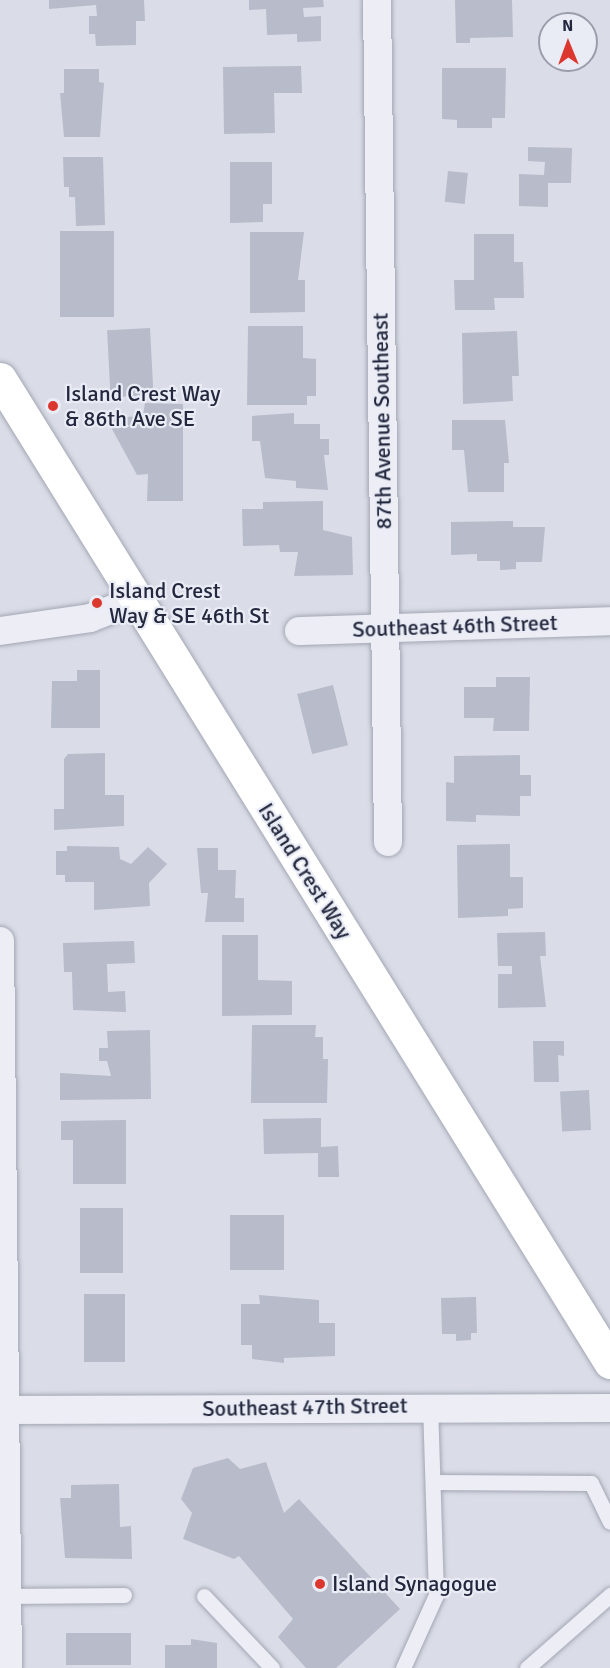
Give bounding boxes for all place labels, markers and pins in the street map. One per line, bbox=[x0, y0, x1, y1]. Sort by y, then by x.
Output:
place label: Island Crest Way & 86th Ave SE bbox=[65, 380, 220, 432]
marker: Island Crest Way & 86th Ave SE bbox=[46, 399, 60, 413]
place label: Island Crest Way & SE 46th St bbox=[109, 577, 269, 628]
marker: Island Crest Way & SE 46th St bbox=[90, 596, 104, 610]
place label: Island Synagogue bbox=[332, 1571, 497, 1597]
marker: Island Synagogue bbox=[313, 1577, 327, 1591]

